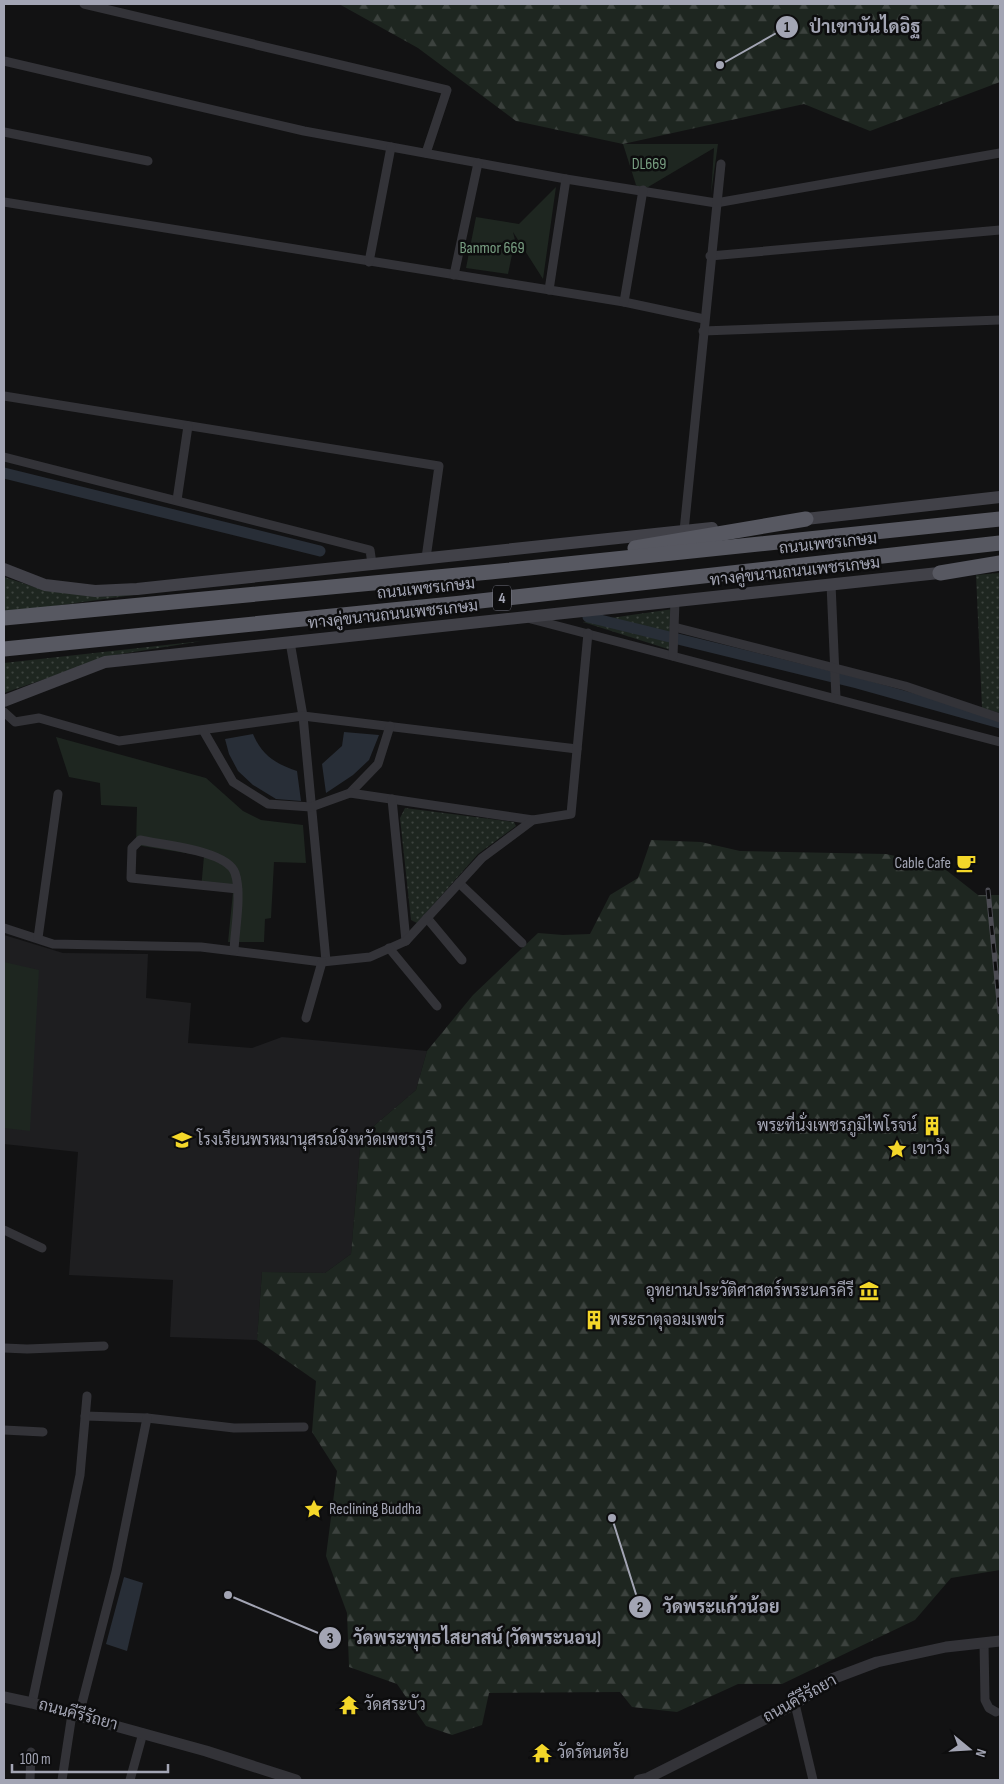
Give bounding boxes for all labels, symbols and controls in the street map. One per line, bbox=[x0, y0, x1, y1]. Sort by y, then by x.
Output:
callout: ป่าเขาบันไดอิฐ bbox=[775, 10, 931, 43]
text: ป่าเขาบันไดอิฐ bbox=[809, 14, 921, 39]
text: 1 bbox=[784, 18, 790, 37]
park label: DL669 bbox=[632, 155, 666, 174]
park label: Banmor 669 bbox=[459, 239, 525, 258]
street label: ถนนเพชรเกษม bbox=[778, 529, 878, 559]
street label: ทางคู่ขนานถนนเพชรเกษม bbox=[709, 552, 881, 591]
street label: ถนนเพชรเกษม bbox=[376, 574, 476, 604]
road number: 4 bbox=[493, 586, 511, 610]
street label: ทางคู่ขนานถนนเพชรเกษม bbox=[307, 595, 479, 634]
cafe icon: Cable Cafe bbox=[955, 852, 977, 874]
place label: Cable Cafe bbox=[894, 854, 951, 873]
place label: พระที่นั่งเพชรภูมิไพโรจน์ bbox=[757, 1111, 917, 1137]
building icon: พระที่นั่งเพชรภูมิไพโรจน์ bbox=[921, 1115, 943, 1137]
place label: โรงเรียนพรหมานุสรณ์จังหวัดเพชรบุรี bbox=[196, 1127, 434, 1151]
school or university icon: โรงเรียนพรหมานุสรณ์จังหวัดเพชรบุรี bbox=[171, 1129, 193, 1151]
place icon: เขาวัง bbox=[886, 1138, 908, 1160]
place label: เขาวัง bbox=[912, 1138, 950, 1159]
place label: อุทยานประวัติศาสตร์พระนครคีรี bbox=[645, 1278, 854, 1302]
museum icon: อุทยานประวัติศาสตร์พระนครคีรี bbox=[858, 1280, 880, 1302]
building icon: พระธาตุจอมเพข่ร bbox=[583, 1309, 605, 1331]
place label: พระธาตุจอมเพข่ร bbox=[609, 1309, 725, 1331]
place icon: Reclining Buddha bbox=[303, 1498, 325, 1520]
place label: Reclining Buddha bbox=[329, 1500, 421, 1519]
callout: วัดพระแก้วน้อย bbox=[628, 1591, 790, 1624]
text: วัดพระแก้วน้อย bbox=[662, 1595, 780, 1618]
text: 2 bbox=[637, 1598, 643, 1617]
callout: วัดพระพุทธไสยาสน์ (วัดพระนอน) bbox=[318, 1621, 611, 1654]
text: วัดพระพุทธไสยาสน์ (วัดพระนอน) bbox=[353, 1625, 601, 1652]
text: 3 bbox=[327, 1629, 334, 1648]
street label: ถนนคีรีรัถยา bbox=[759, 1668, 840, 1727]
street label: ถนนคีรีรัถยา bbox=[36, 1692, 120, 1735]
temple icon: วัดสระบัว bbox=[338, 1694, 360, 1716]
place label: วัดสระบัว bbox=[364, 1694, 426, 1715]
north arrow bbox=[944, 1724, 994, 1774]
scale bar bbox=[12, 1742, 169, 1774]
temple icon: วัดรัตนตรัย bbox=[531, 1742, 553, 1764]
place label: วัดรัตนตรัย bbox=[557, 1742, 629, 1763]
text: N bbox=[972, 1747, 990, 1759]
text: 100 m bbox=[20, 1750, 51, 1769]

